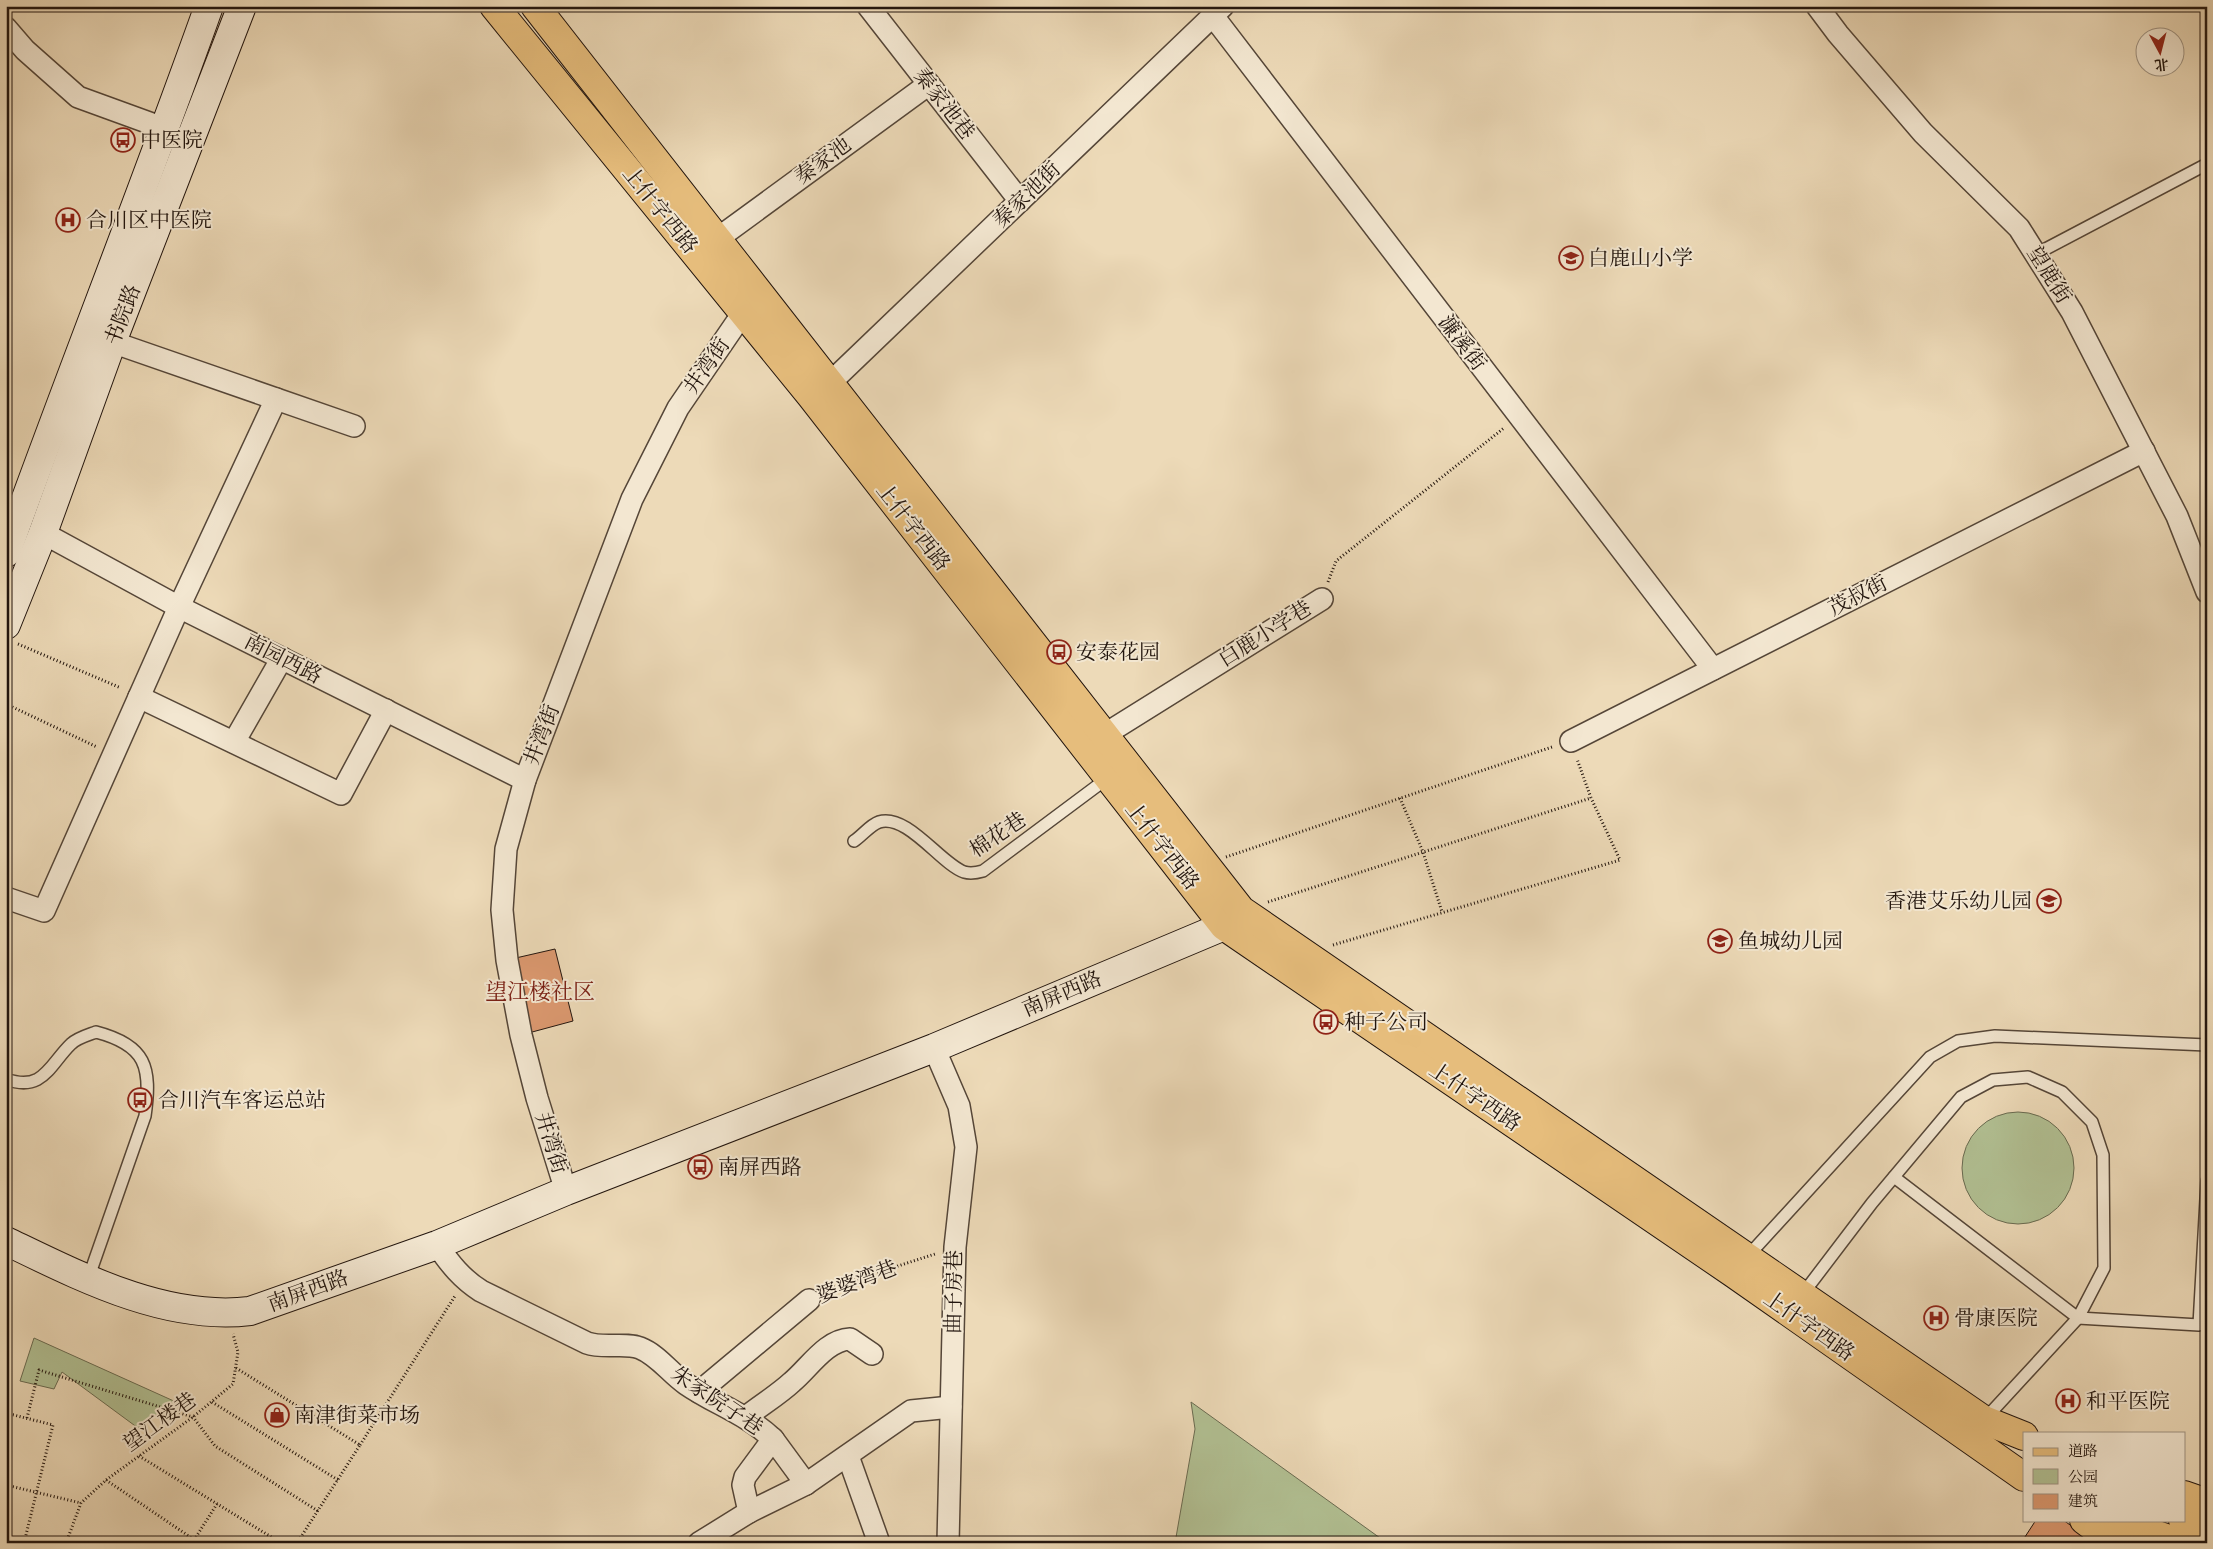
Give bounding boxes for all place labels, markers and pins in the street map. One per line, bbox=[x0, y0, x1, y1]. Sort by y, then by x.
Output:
bus stop icon: 中医院 bbox=[110, 127, 136, 153]
place label: 中医院 bbox=[140, 127, 203, 154]
hospital icon: 合川区中医院 bbox=[55, 207, 81, 233]
place label: 合川区中医院 bbox=[86, 207, 212, 234]
school or university icon: 白鹿山小学 bbox=[1558, 245, 1584, 271]
place label: 白鹿山小学 bbox=[1588, 245, 1693, 272]
bus stop icon: 安泰花园 bbox=[1046, 639, 1072, 665]
place label: 安泰花园 bbox=[1076, 639, 1160, 666]
place label: 香港艾乐幼儿园 bbox=[1885, 888, 2032, 915]
school or university icon: 香港艾乐幼儿园 bbox=[2036, 888, 2062, 914]
school or university icon: 鱼城幼儿园 bbox=[1707, 928, 1733, 954]
place label: 鱼城幼儿园 bbox=[1738, 928, 1843, 955]
bus stop icon: 种子公司 bbox=[1313, 1009, 1339, 1035]
place label: 种子公司 bbox=[1344, 1009, 1428, 1036]
bus stop icon: 合川汽车客运总站 bbox=[127, 1087, 153, 1113]
place label: 合川汽车客运总站 bbox=[158, 1087, 326, 1114]
bus stop icon: 南屏西路 bbox=[687, 1154, 713, 1180]
place label: 南屏西路 bbox=[718, 1154, 802, 1181]
hospital icon: 骨康医院 bbox=[1923, 1305, 1949, 1331]
place label: 骨康医院 bbox=[1954, 1305, 2038, 1332]
hospital icon: 和平医院 bbox=[2055, 1388, 2081, 1414]
place label: 和平医院 bbox=[2086, 1388, 2170, 1415]
shop icon: 南津街菜市场 bbox=[264, 1402, 290, 1428]
place label: 南津街菜市场 bbox=[294, 1402, 420, 1429]

